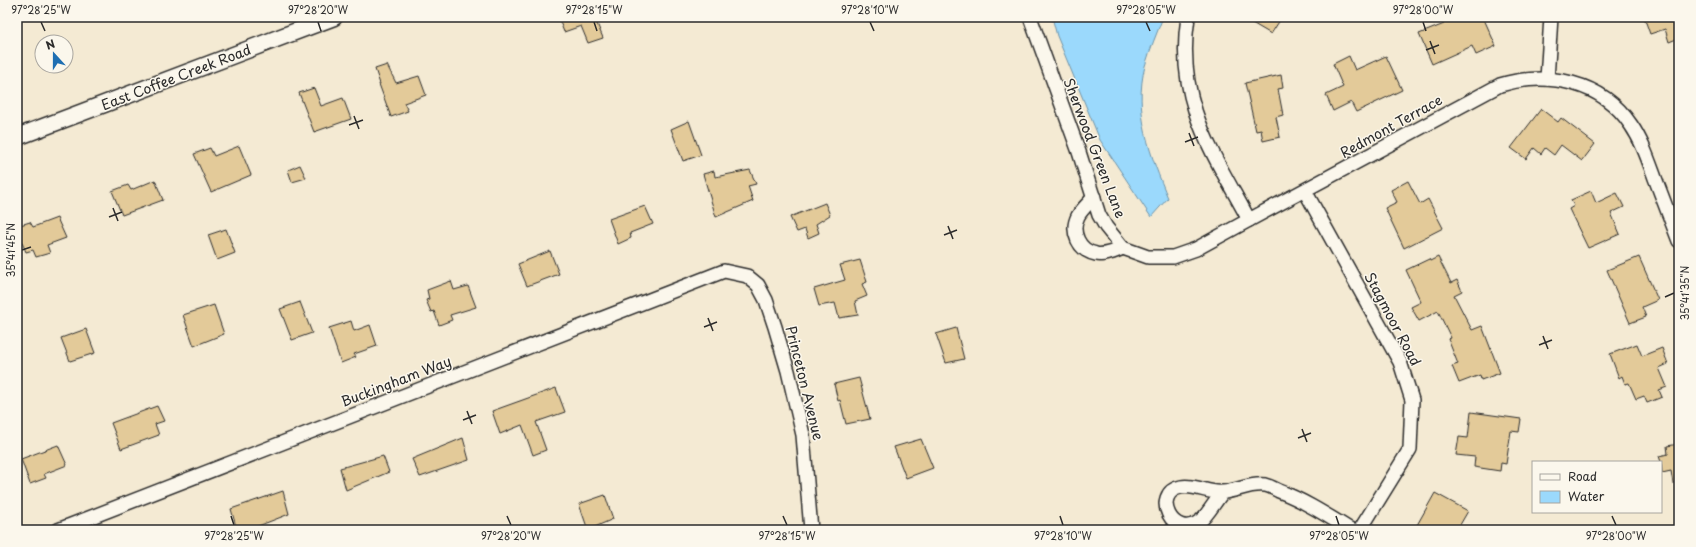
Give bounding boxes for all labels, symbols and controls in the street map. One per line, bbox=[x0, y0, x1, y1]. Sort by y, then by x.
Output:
text: 97°28'25"W bbox=[11, 2, 71, 17]
text: 97°28'20"W bbox=[288, 2, 349, 17]
text: 97°28'15"W bbox=[566, 2, 623, 17]
text: 97°28'10"W bbox=[841, 2, 900, 17]
text: 97°28'05"W bbox=[1116, 2, 1176, 17]
text: 97°28'00"W bbox=[1393, 2, 1454, 17]
north arrow bbox=[34, 34, 74, 74]
text: N bbox=[43, 35, 58, 54]
street label: East Coffee Creek Road bbox=[98, 39, 254, 115]
street label: Sherwood Green Lane bbox=[1059, 75, 1132, 221]
street label: Redmont Terrace bbox=[1336, 89, 1446, 163]
text: 35°41'45"N bbox=[3, 223, 18, 277]
text: 35°41'35"N bbox=[1677, 266, 1692, 320]
street label: Stagmoor Road bbox=[1359, 268, 1427, 370]
street label: Princeton Avenue bbox=[781, 324, 829, 443]
street label: Buckingham Way bbox=[338, 350, 454, 412]
legend bbox=[1532, 461, 1662, 513]
text: Road bbox=[1568, 467, 1597, 485]
text: Water bbox=[1568, 487, 1605, 505]
text: 97°28'25"W bbox=[204, 528, 264, 543]
text: 97°28'20"W bbox=[481, 528, 542, 543]
text: 97°28'15"W bbox=[759, 528, 816, 543]
text: 97°28'10"W bbox=[1034, 528, 1093, 543]
text: 97°28'05"W bbox=[1309, 528, 1369, 543]
text: 97°28'00"W bbox=[1586, 528, 1647, 543]

